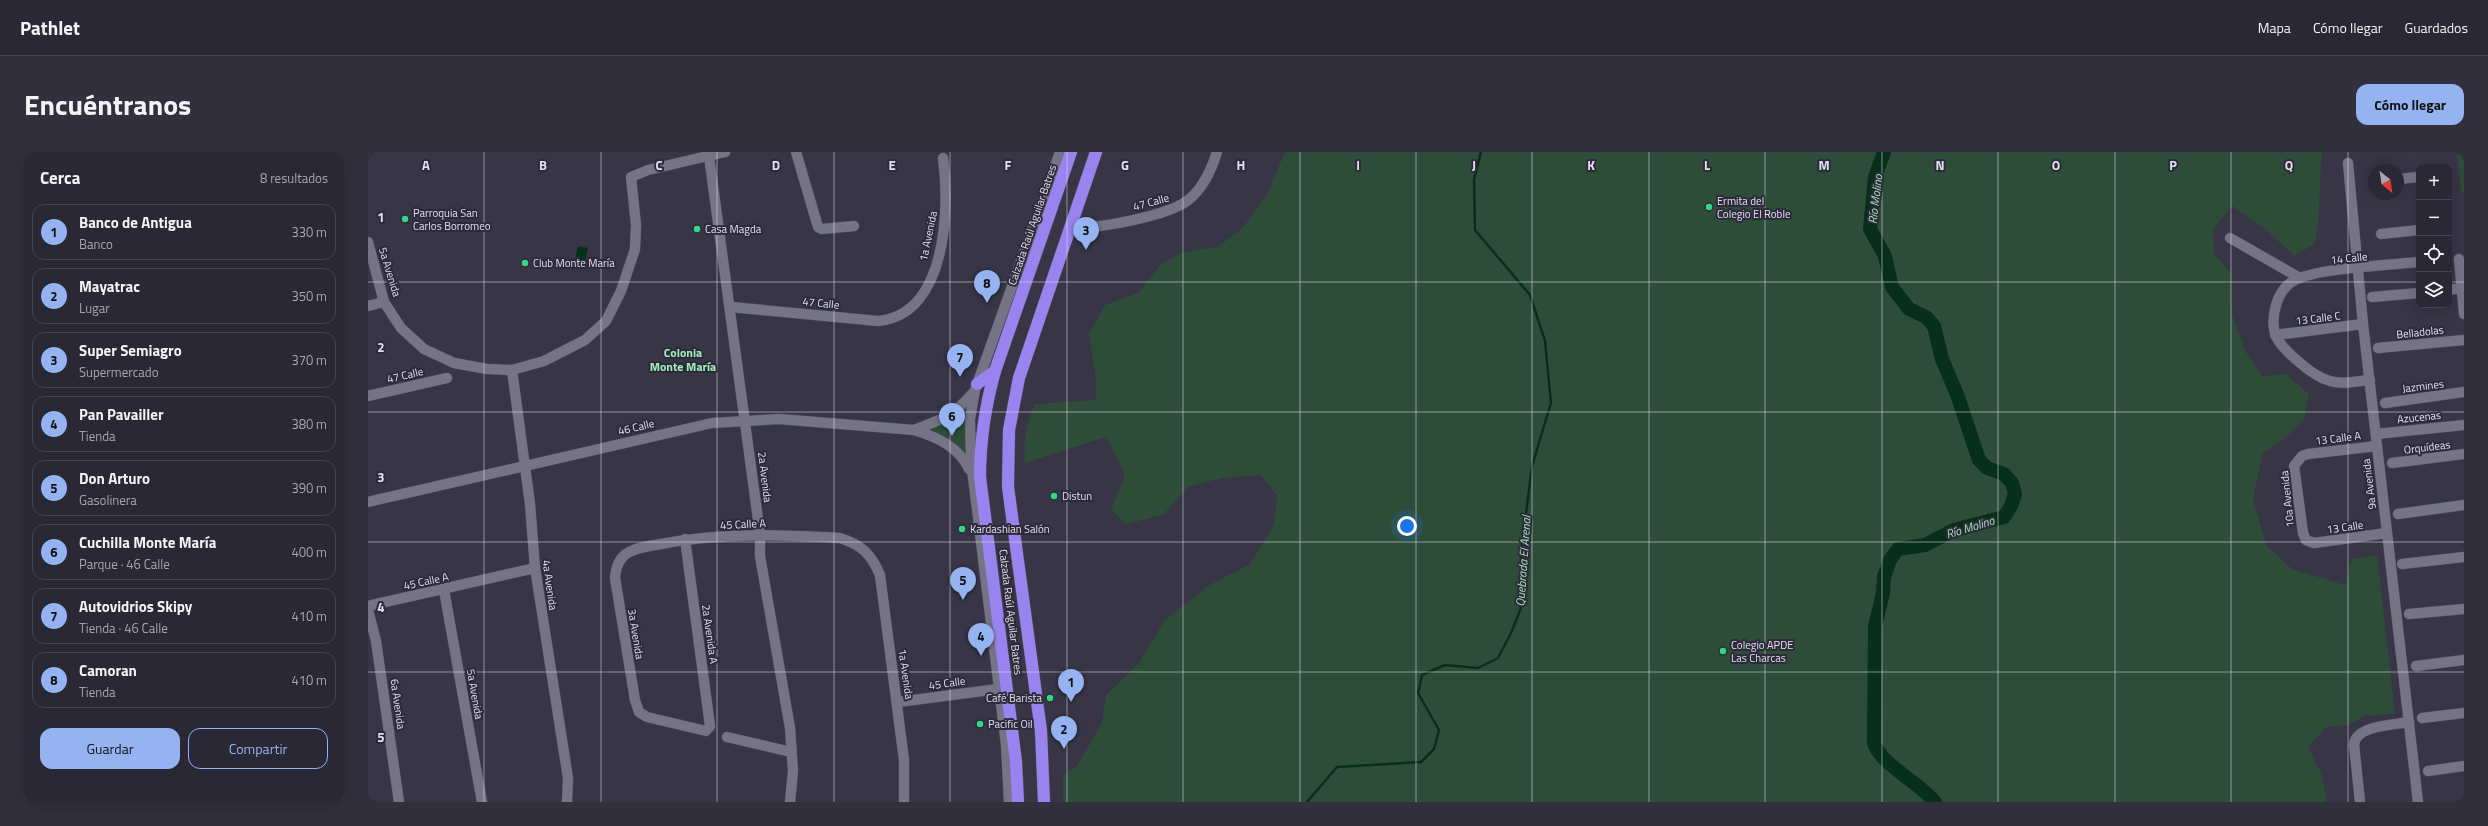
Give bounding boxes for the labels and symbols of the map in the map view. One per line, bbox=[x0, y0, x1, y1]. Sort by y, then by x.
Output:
text: A bbox=[422, 155, 430, 175]
text: B bbox=[539, 155, 547, 175]
text: C bbox=[655, 155, 663, 175]
text: D bbox=[772, 155, 780, 175]
text: E bbox=[888, 155, 896, 175]
text: F bbox=[1005, 155, 1012, 175]
text: G bbox=[1121, 155, 1129, 175]
text: H bbox=[1237, 155, 1245, 175]
text: I bbox=[1356, 155, 1360, 175]
text: J bbox=[1472, 155, 1476, 175]
text: K bbox=[1587, 155, 1595, 175]
text: L bbox=[1704, 155, 1710, 175]
text: M bbox=[1818, 155, 1830, 175]
text: N bbox=[1935, 155, 1945, 175]
text: O bbox=[2052, 155, 2060, 175]
text: P bbox=[2169, 155, 2177, 175]
text: Q bbox=[2285, 155, 2293, 175]
street label: Calzada Raúl Aguilar Batres bbox=[1004, 163, 1060, 287]
north arrow bbox=[2368, 164, 2404, 200]
water label: Río Molino bbox=[1863, 172, 1888, 225]
street label: 47 Calle bbox=[1131, 189, 1171, 214]
place label: Ermita del Colegio El Roble bbox=[1717, 193, 1791, 222]
marker: Ermita del Colegio El Roble bbox=[1704, 202, 1714, 212]
place label: Parroquia San Carlos Borromeo bbox=[413, 205, 491, 234]
text: 1 bbox=[377, 207, 385, 227]
street label: 1a Avenida bbox=[915, 209, 941, 263]
marker: Parroquia San Carlos Borromeo bbox=[400, 214, 410, 224]
pin: 3 bbox=[1073, 217, 1099, 250]
place label: Casa Magda bbox=[705, 221, 762, 237]
marker: Casa Magda bbox=[692, 224, 702, 234]
street label: 5a Avenida bbox=[375, 245, 405, 299]
street label: 14 Calle bbox=[2330, 248, 2369, 268]
place label: Club Monte María bbox=[533, 255, 615, 271]
marker: Club Monte María bbox=[520, 258, 530, 268]
pin: 8 bbox=[974, 270, 1000, 303]
street label: 47 Calle bbox=[802, 293, 841, 313]
street label: 13 Calle C bbox=[2295, 307, 2341, 329]
street label: Belladolas bbox=[2395, 322, 2445, 342]
text: 2 bbox=[377, 337, 385, 357]
district label: Colonia Monte María bbox=[650, 343, 716, 376]
pin: 7 bbox=[947, 344, 973, 377]
street label: 47 Calle bbox=[385, 363, 425, 387]
street label: Jazmines bbox=[2401, 376, 2445, 396]
pin: 6 bbox=[939, 403, 965, 436]
street label: Azucenas bbox=[2396, 407, 2442, 427]
street label: 46 Calle bbox=[616, 415, 656, 439]
street label: 13 Calle A bbox=[2314, 427, 2362, 449]
street label: Orquídeas bbox=[2403, 436, 2451, 458]
street label: 2a Avenida bbox=[754, 451, 776, 504]
street label: 9a Avenida bbox=[2358, 457, 2380, 510]
text: 3 bbox=[377, 467, 385, 487]
street label: 10a Avenida bbox=[2276, 469, 2298, 528]
place label: Distun bbox=[1062, 488, 1092, 504]
marker: Distun bbox=[1049, 491, 1059, 501]
water label: Río Molino bbox=[1943, 510, 1998, 543]
water label: Quebrada El Arenal bbox=[1510, 514, 1536, 607]
street label: 45 Calle A bbox=[720, 515, 767, 533]
your location bbox=[1397, 516, 1417, 536]
street label: 13 Calle bbox=[2326, 516, 2365, 537]
place label: Kardashian Salón bbox=[970, 521, 1050, 537]
marker: Kardashian Salón bbox=[957, 524, 967, 534]
street label: Calzada Raúl Aguilar Batres bbox=[995, 548, 1027, 676]
street label: 4a Avenida bbox=[539, 559, 562, 612]
pin: 5 bbox=[950, 567, 976, 600]
street label: 45 Calle A bbox=[402, 568, 451, 594]
text: 4 bbox=[377, 597, 385, 617]
street label: 2a Avenida A bbox=[698, 603, 722, 665]
street label: 3a Avenida bbox=[624, 608, 648, 661]
pin: 4 bbox=[968, 623, 994, 656]
place label: Colegio APDE Las Charcas bbox=[1731, 637, 1793, 666]
marker: Colegio APDE Las Charcas bbox=[1718, 646, 1728, 656]
street label: 1a Avenida bbox=[895, 648, 918, 701]
street label: 5a Avenida bbox=[463, 668, 487, 721]
pin: 1 bbox=[1058, 669, 1084, 702]
street label: 45 Calle bbox=[928, 672, 967, 693]
street label: 6a Avenida bbox=[387, 678, 410, 731]
place label: Café Barista bbox=[986, 690, 1042, 706]
marker: Café Barista bbox=[1045, 693, 1055, 703]
place label: Pacific Oil bbox=[988, 716, 1033, 732]
pin: 2 bbox=[1051, 716, 1077, 749]
marker: Pacific Oil bbox=[975, 719, 985, 729]
text: 5 bbox=[377, 727, 385, 747]

